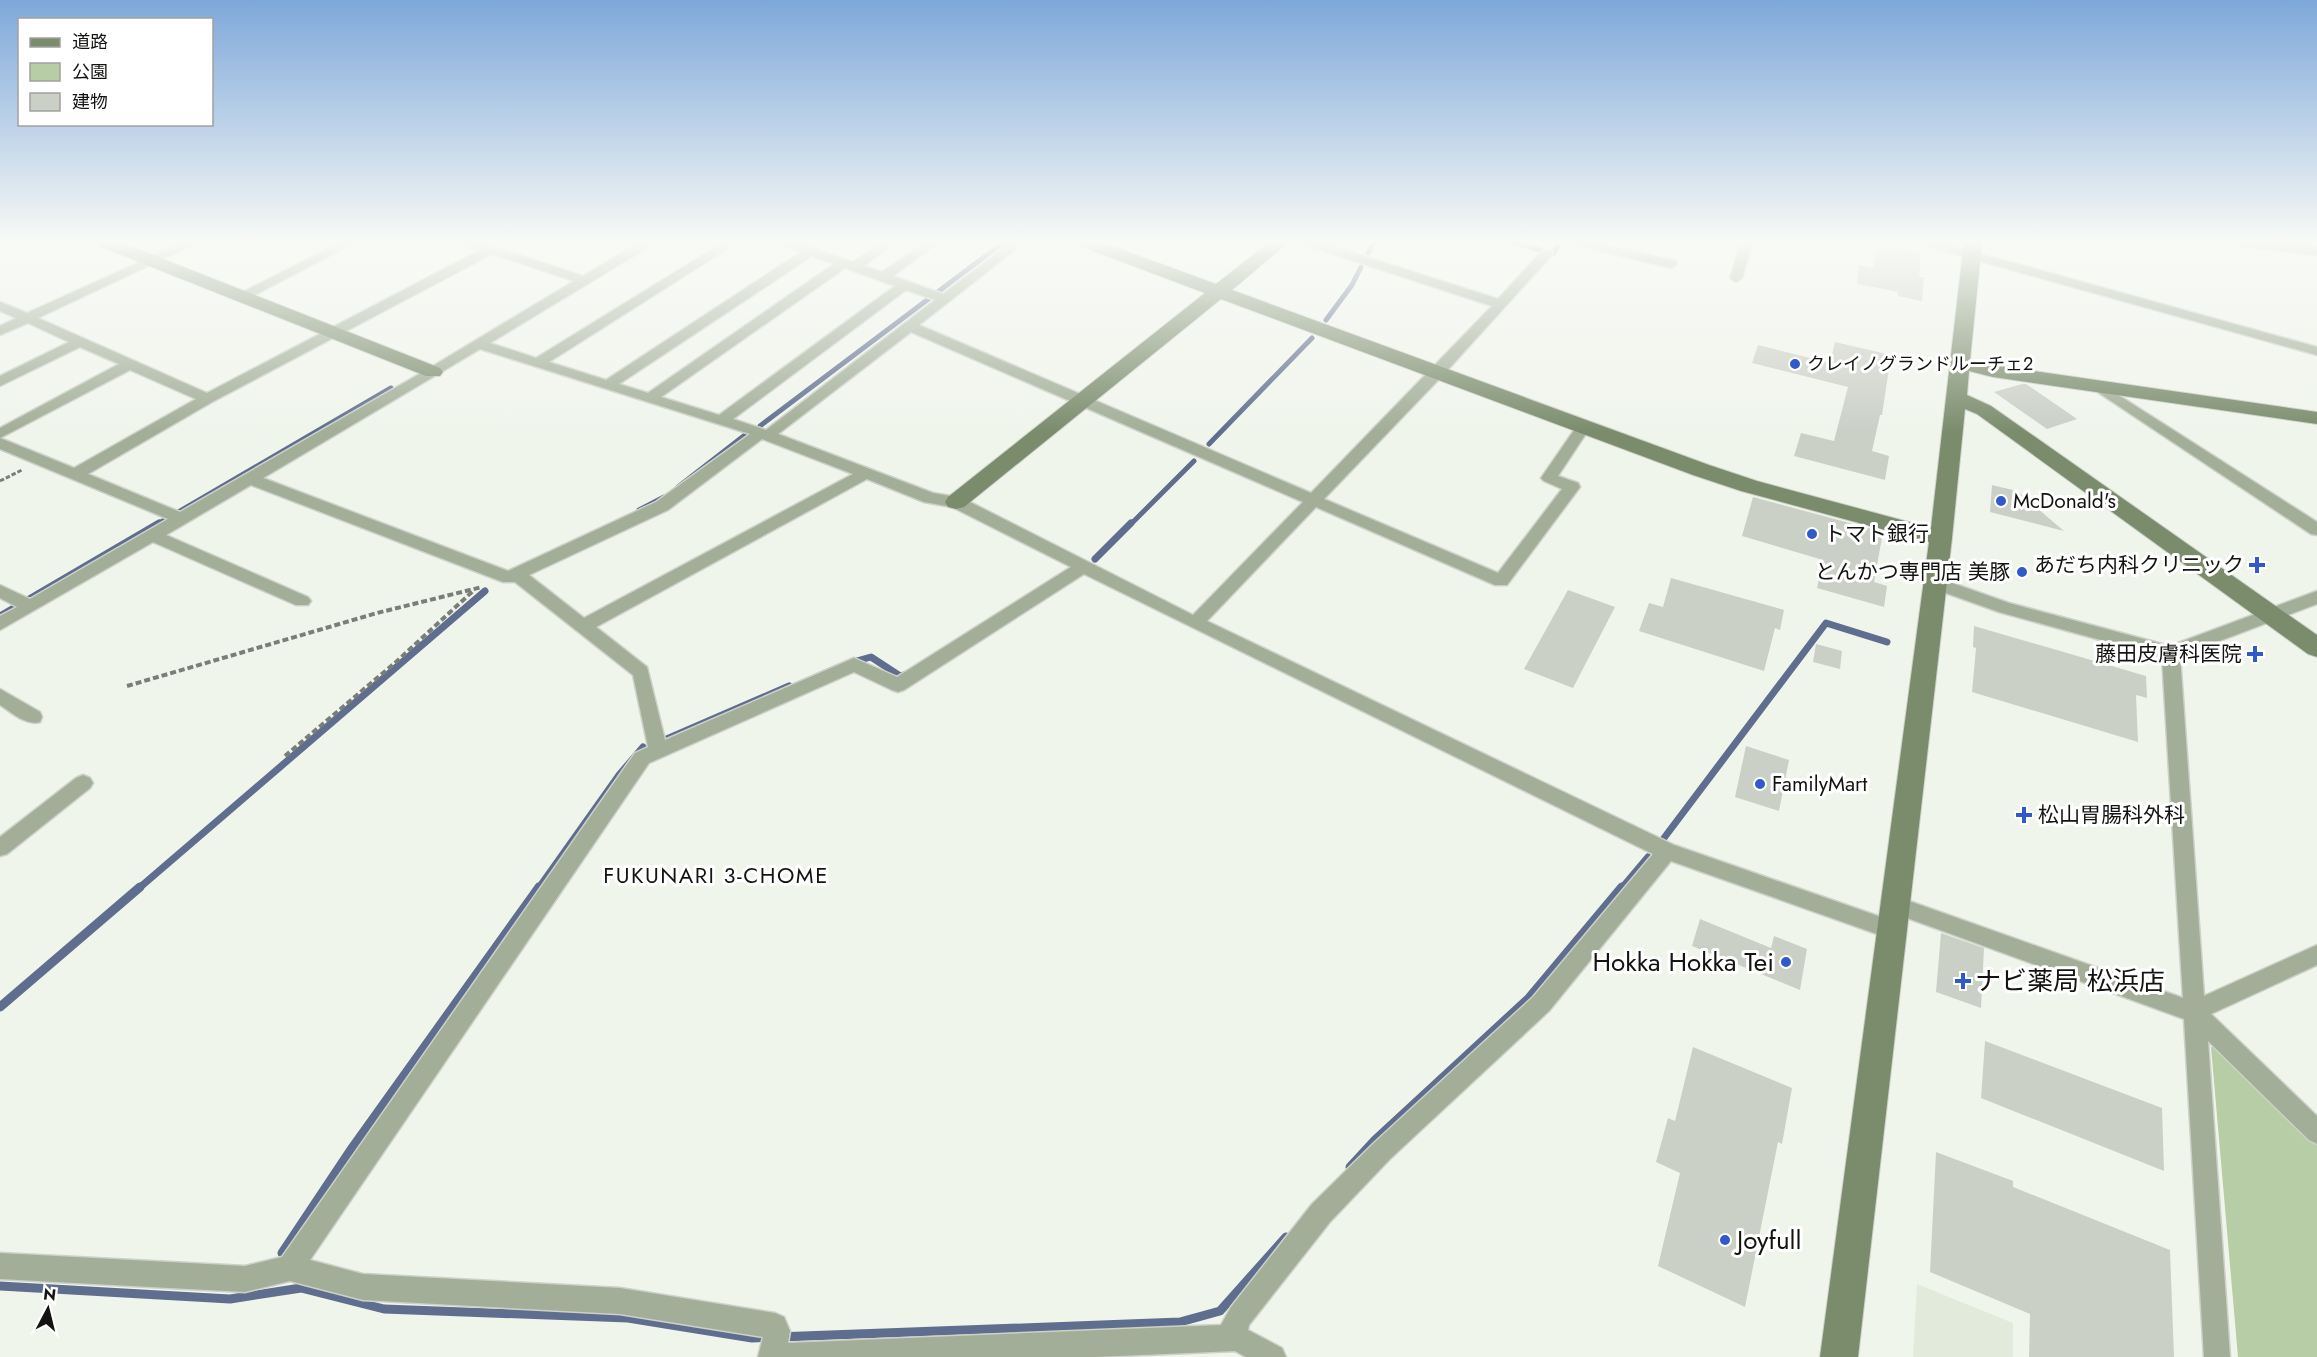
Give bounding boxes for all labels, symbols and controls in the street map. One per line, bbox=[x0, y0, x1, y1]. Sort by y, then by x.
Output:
legend bbox=[18, 18, 213, 126]
text: 道路 bbox=[72, 29, 108, 55]
text: 公園 bbox=[72, 59, 108, 85]
text: 建物 bbox=[72, 89, 108, 115]
place label: クレイノグランドルーチェ2 bbox=[1807, 351, 2033, 377]
marker: クレイノグランドルーチェ2 bbox=[1788, 357, 1802, 371]
place label: McDonald's bbox=[2013, 486, 2116, 516]
marker: McDonald's bbox=[1994, 494, 2008, 508]
place label: トマト銀行 bbox=[1824, 519, 1929, 549]
marker: トマト銀行 bbox=[1805, 527, 1819, 541]
place label: あだち内科クリニック bbox=[2034, 550, 2244, 580]
marker: あだち内科クリニック bbox=[2248, 556, 2266, 574]
place label: とんかつ専門店 美豚 bbox=[1815, 557, 2010, 587]
marker: とんかつ専門店 美豚 bbox=[2015, 565, 2029, 579]
place label: 藤田皮膚科医院 bbox=[2095, 639, 2242, 669]
marker: 藤田皮膚科医院 bbox=[2246, 645, 2264, 663]
place label: FamilyMart bbox=[1772, 769, 1867, 799]
marker: FamilyMart bbox=[1753, 777, 1767, 791]
place label: 松山胃腸科外科 bbox=[2038, 800, 2185, 830]
marker: 松山胃腸科外科 bbox=[2015, 806, 2033, 824]
district label: FUKUNARI 3-CHOME bbox=[603, 859, 829, 891]
place label: Hokka Hokka Tei bbox=[1592, 943, 1774, 981]
marker: Hokka Hokka Tei bbox=[1779, 955, 1793, 969]
place label: ナビ薬局 松浜店 bbox=[1975, 962, 2165, 1000]
marker: ナビ薬局 松浜店 bbox=[1956, 974, 1970, 988]
place label: Joyfull bbox=[1734, 1221, 1802, 1259]
marker: Joyfull bbox=[1718, 1233, 1732, 1247]
north arrow bbox=[18, 1279, 78, 1339]
text: N bbox=[42, 1282, 57, 1307]

